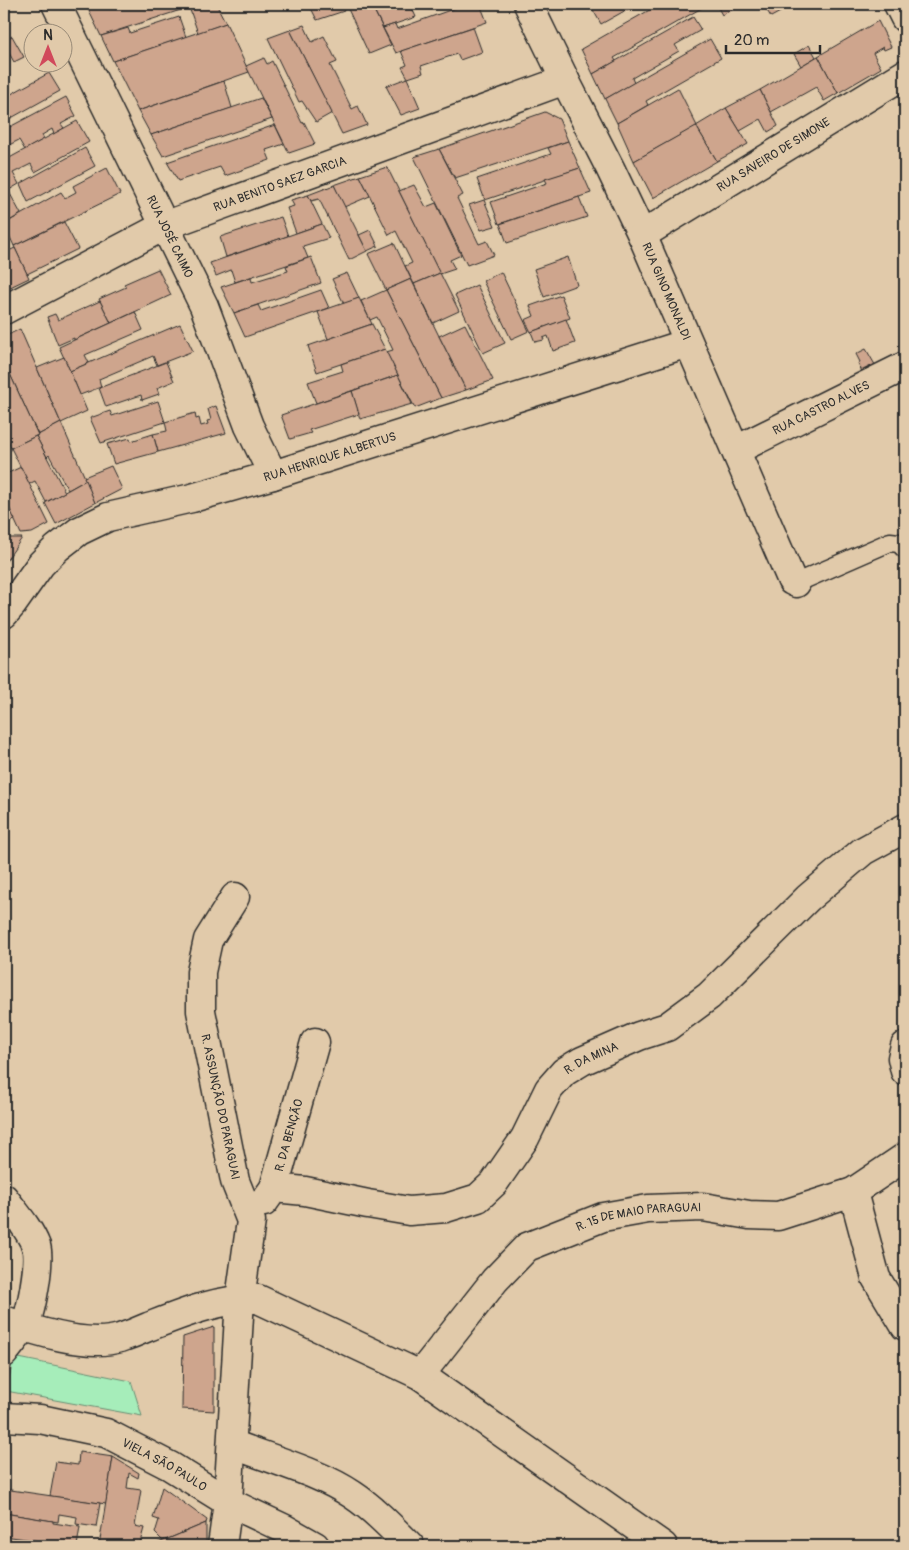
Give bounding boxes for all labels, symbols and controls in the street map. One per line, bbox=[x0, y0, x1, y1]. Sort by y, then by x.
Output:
north arrow bbox=[22, 22, 72, 72]
scale bar bbox=[726, 22, 820, 54]
text: N bbox=[43, 27, 53, 44]
text: 20 m bbox=[734, 31, 769, 50]
street label: RUA SAVEIRO DE SIMONE bbox=[714, 114, 833, 195]
street label: RUA BENITO SAEZ GARCIA bbox=[211, 153, 348, 215]
street label: RUA JOSÉ CAIMO bbox=[143, 193, 197, 281]
street label: RUA GINO MONALDI bbox=[639, 240, 694, 342]
street label: RUA CASTRO ALVES bbox=[770, 377, 872, 438]
street label: RUA HENRIQUE ALBERTUS bbox=[262, 429, 398, 485]
street label: R. ASSUNÇÃO DO PARAGUAI bbox=[197, 1033, 244, 1181]
street label: R. DA MINA bbox=[561, 1039, 620, 1078]
street label: R. DA BENÇÃO bbox=[271, 1097, 306, 1173]
street label: R. 15 DE MAIO PARAGUAI bbox=[574, 1200, 702, 1234]
street label: VIELA SÃO PAULO bbox=[120, 1435, 210, 1495]

